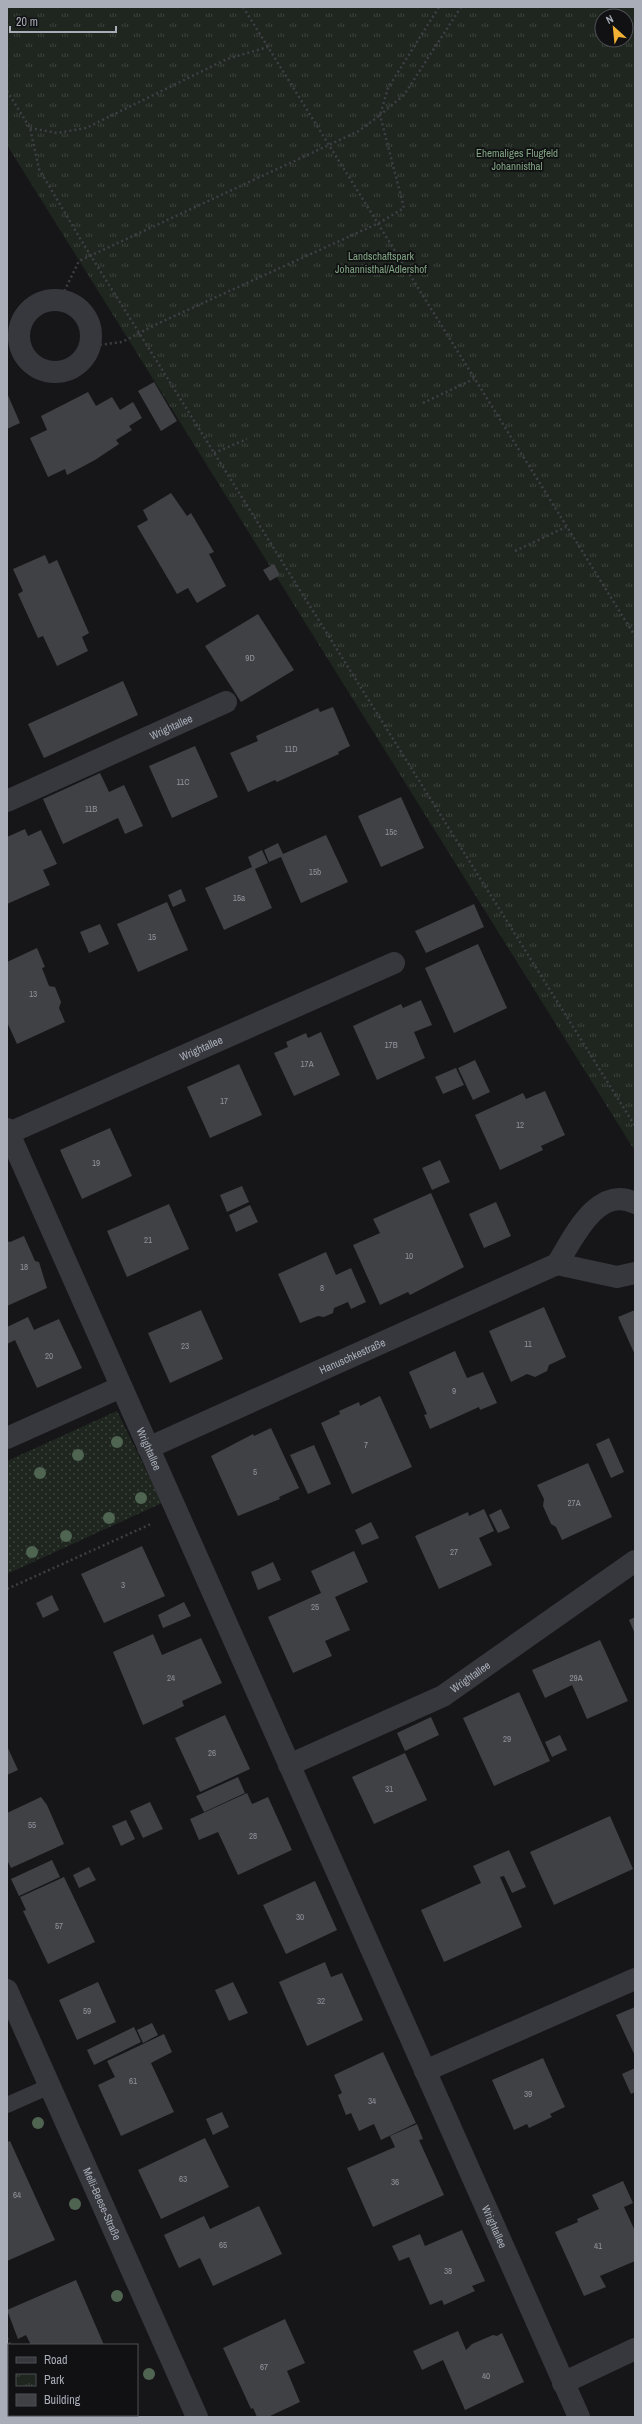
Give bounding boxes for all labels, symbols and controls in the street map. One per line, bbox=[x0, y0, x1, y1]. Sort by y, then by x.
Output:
scale bar bbox=[10, 8, 116, 34]
north arrow bbox=[594, 8, 634, 48]
text: N bbox=[603, 11, 616, 27]
text: 20 m bbox=[16, 14, 38, 30]
park label: Ehemaliges Flugfeld Johannisthal bbox=[476, 146, 558, 173]
park label: Landschaftspark Johannisthal/Adlershof bbox=[335, 249, 427, 276]
house number: 9D bbox=[245, 652, 255, 664]
street label: Wrightallee bbox=[147, 711, 195, 743]
house number: 11D bbox=[285, 743, 298, 755]
house number: 11C bbox=[177, 776, 190, 788]
house number: 11B bbox=[85, 803, 97, 815]
house number: 15c bbox=[385, 826, 397, 838]
house number: 15b bbox=[309, 866, 321, 878]
house number: 15a bbox=[233, 892, 245, 904]
house number: 15 bbox=[148, 931, 156, 943]
house number: 13 bbox=[29, 988, 37, 1000]
street label: Wrightallee bbox=[177, 1033, 225, 1064]
house number: 17B bbox=[384, 1039, 398, 1051]
house number: 17A bbox=[300, 1058, 314, 1070]
house number: 17 bbox=[220, 1095, 228, 1107]
house number: 12 bbox=[516, 1119, 524, 1131]
house number: 19 bbox=[92, 1157, 100, 1169]
house number: 21 bbox=[144, 1234, 152, 1246]
house number: 10 bbox=[405, 1250, 413, 1262]
house number: 18 bbox=[20, 1261, 28, 1273]
house number: 8 bbox=[320, 1282, 324, 1294]
street label: Hanuschkestraße bbox=[317, 1335, 387, 1377]
house number: 11 bbox=[524, 1338, 532, 1350]
house number: 23 bbox=[181, 1340, 189, 1352]
house number: 20 bbox=[45, 1350, 53, 1362]
house number: 9 bbox=[452, 1385, 456, 1397]
street label: Wrightallee bbox=[133, 1425, 165, 1473]
house number: 7 bbox=[364, 1439, 368, 1451]
house number: 5 bbox=[253, 1466, 257, 1478]
house number: 27A bbox=[567, 1497, 581, 1509]
house number: 27 bbox=[450, 1546, 458, 1558]
house number: 3 bbox=[121, 1579, 125, 1591]
house number: 25 bbox=[311, 1601, 319, 1613]
street label: Wrightallee bbox=[448, 1658, 493, 1696]
house number: 24 bbox=[167, 1672, 175, 1684]
house number: 29A bbox=[569, 1672, 583, 1684]
house number: 29 bbox=[503, 1733, 511, 1745]
house number: 26 bbox=[208, 1747, 216, 1759]
house number: 31 bbox=[385, 1783, 393, 1795]
house number: 55 bbox=[28, 1819, 36, 1831]
house number: 28 bbox=[249, 1830, 257, 1842]
house number: 30 bbox=[296, 1911, 304, 1923]
house number: 57 bbox=[55, 1920, 63, 1932]
house number: 32 bbox=[317, 1995, 325, 2007]
house number: 59 bbox=[83, 2005, 91, 2017]
house number: 61 bbox=[129, 2075, 137, 2087]
house number: 39 bbox=[524, 2088, 532, 2100]
house number: 34 bbox=[368, 2095, 376, 2107]
street label: Melli-Beese-Straße bbox=[80, 2165, 124, 2242]
house number: 63 bbox=[179, 2173, 187, 2185]
house number: 36 bbox=[391, 2176, 399, 2188]
house number: 64 bbox=[13, 2189, 21, 2201]
street label: Wrightallee bbox=[479, 2203, 510, 2250]
house number: 65 bbox=[219, 2239, 227, 2251]
house number: 41 bbox=[594, 2240, 602, 2252]
house number: 38 bbox=[444, 2265, 452, 2277]
legend bbox=[8, 2344, 138, 2416]
text: Road bbox=[44, 2352, 68, 2368]
house number: 67 bbox=[260, 2361, 268, 2373]
house number: 40 bbox=[482, 2370, 490, 2382]
text: Park bbox=[44, 2372, 64, 2388]
text: Building bbox=[44, 2392, 81, 2408]

